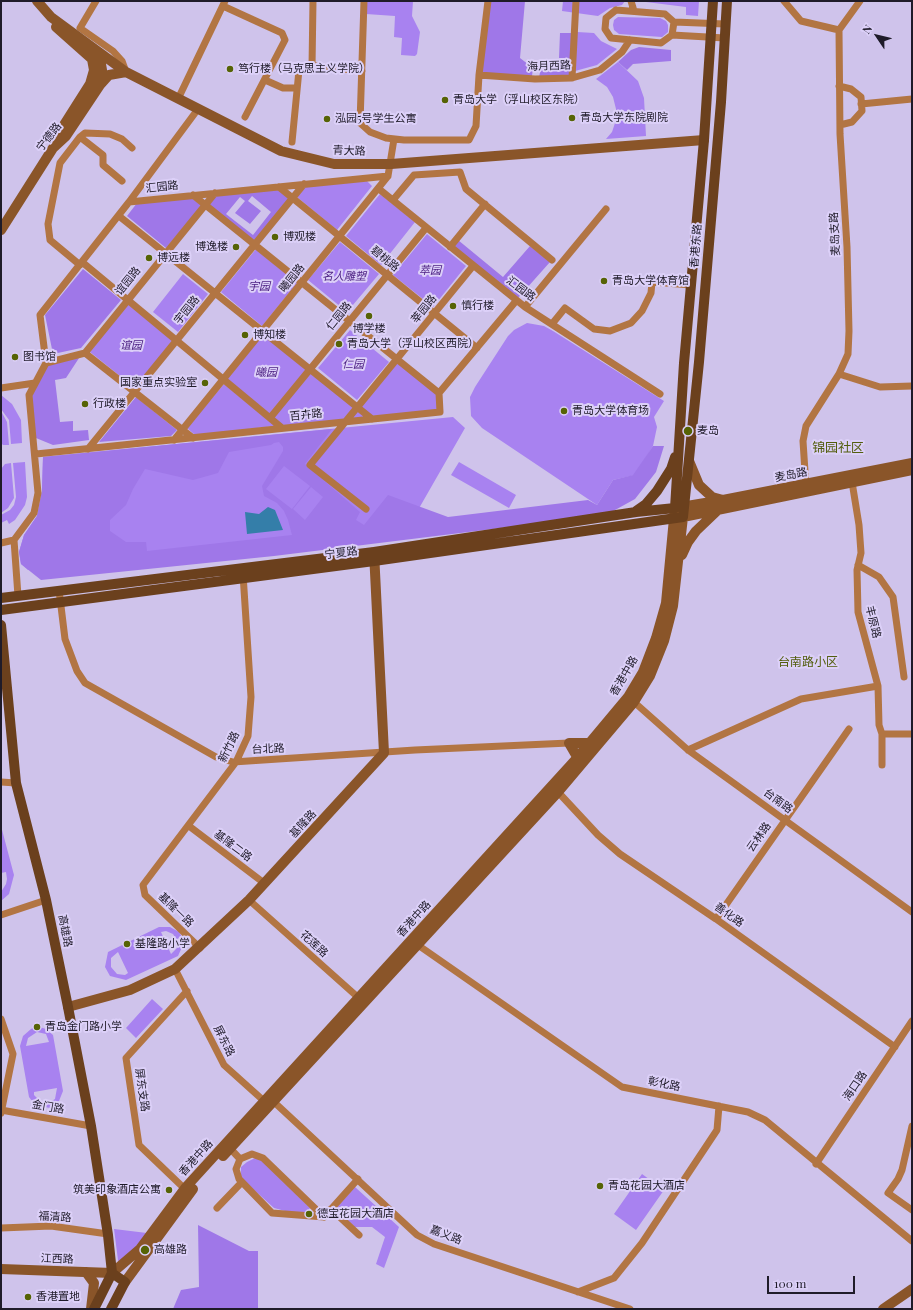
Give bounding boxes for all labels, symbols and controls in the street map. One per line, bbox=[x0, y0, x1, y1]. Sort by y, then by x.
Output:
north arrow bbox=[857, 16, 897, 56]
text: N bbox=[858, 21, 875, 36]
street label: 海月西路 bbox=[527, 59, 571, 73]
place label: 笃行楼（马克思主义学院） bbox=[238, 62, 370, 76]
marker: 笃行楼（马克思主义学院） bbox=[225, 64, 235, 74]
place label: 青岛大学（浮山校区东院） bbox=[453, 93, 585, 107]
marker: 青岛大学（浮山校区东院） bbox=[440, 95, 450, 105]
place label: 青岛大学东院剧院 bbox=[580, 111, 668, 125]
place label: 泓园5号学生公寓 bbox=[335, 112, 417, 126]
marker: 青岛大学东院剧院 bbox=[567, 113, 577, 123]
marker: 泓园5号学生公寓 bbox=[322, 114, 332, 124]
street label: 宁德路 bbox=[34, 120, 64, 154]
street label: 青大路 bbox=[332, 144, 366, 158]
street label: 汇园路 bbox=[145, 179, 179, 195]
street label: 麦岛支路 bbox=[827, 212, 843, 256]
street label: 香港东路 bbox=[688, 224, 704, 268]
place label: 博观楼 bbox=[283, 230, 316, 244]
marker: 博观楼 bbox=[270, 232, 280, 242]
place label: 博逸楼 bbox=[195, 240, 228, 254]
marker: 博逸楼 bbox=[231, 242, 241, 252]
street label: 碧桃路 bbox=[368, 243, 402, 275]
place label: 博远楼 bbox=[157, 251, 190, 265]
marker: 博远楼 bbox=[144, 253, 154, 263]
street label: 曦园路 bbox=[276, 261, 308, 295]
street label: 谊园路 bbox=[112, 264, 144, 298]
park label: 萃园 bbox=[419, 264, 441, 278]
park label: 名人雕塑 bbox=[322, 270, 366, 284]
street label: 汇园路 bbox=[504, 274, 538, 304]
place label: 青岛大学体育馆 bbox=[612, 274, 689, 288]
marker: 青岛大学体育馆 bbox=[599, 276, 609, 286]
park label: 宇园 bbox=[248, 280, 270, 294]
street label: 莘园路 bbox=[408, 292, 440, 326]
street label: 宇园路 bbox=[171, 293, 203, 327]
street label: 仁园路 bbox=[323, 299, 355, 333]
place label: 慎行楼 bbox=[461, 299, 494, 313]
marker: 慎行楼 bbox=[448, 301, 458, 311]
marker: 博学楼 bbox=[364, 311, 374, 321]
place label: 博学楼 bbox=[353, 322, 385, 336]
place label: 博知楼 bbox=[253, 328, 286, 342]
marker: 博知楼 bbox=[240, 330, 250, 340]
place label: 青岛大学（浮山校区西院） bbox=[347, 337, 479, 351]
park label: 谊园 bbox=[120, 339, 142, 353]
marker: 青岛大学（浮山校区西院） bbox=[334, 339, 344, 349]
place label: 图书馆 bbox=[23, 350, 56, 364]
marker: 图书馆 bbox=[10, 352, 20, 362]
park label: 仁园 bbox=[342, 358, 364, 372]
park label: 曦园 bbox=[255, 366, 277, 380]
place label: 国家重点实验室 bbox=[120, 376, 197, 390]
marker: 国家重点实验室 bbox=[200, 378, 210, 388]
place label: 行政楼 bbox=[93, 397, 126, 411]
marker: 行政楼 bbox=[80, 399, 90, 409]
place label: 青岛大学体育场 bbox=[572, 404, 649, 418]
marker: 青岛大学体育场 bbox=[559, 406, 569, 416]
street label: 百卉路 bbox=[289, 407, 323, 423]
place label: 麦岛 bbox=[697, 424, 719, 438]
marker: 麦岛 bbox=[682, 425, 694, 437]
district label: 锦园社区 bbox=[812, 440, 864, 456]
street label: 麦岛路 bbox=[774, 465, 808, 485]
street label: 宁夏路 bbox=[324, 544, 358, 562]
street label: 丰原路 bbox=[863, 604, 883, 640]
street label: 香港中路 bbox=[607, 654, 641, 698]
district label: 台南路小区 bbox=[778, 655, 838, 669]
street label: 新竹路 bbox=[216, 729, 242, 765]
street label: 台北路 bbox=[251, 742, 285, 756]
street label: 台南路 bbox=[761, 786, 795, 816]
street label: 基隆路 bbox=[287, 807, 319, 841]
street label: 云林路 bbox=[744, 820, 774, 854]
street label: 基隆二路 bbox=[211, 827, 255, 865]
street label: 基隆一路 bbox=[156, 890, 196, 930]
street label: 香港中路 bbox=[394, 898, 434, 940]
street label: 善化路 bbox=[712, 900, 746, 930]
street label: 高雄路 bbox=[55, 914, 75, 948]
street label: 花莲路 bbox=[297, 928, 331, 960]
place label: 基隆路小学 bbox=[135, 937, 190, 951]
marker: 基隆路小学 bbox=[122, 939, 132, 949]
place label: 青岛金门路小学 bbox=[45, 1020, 122, 1034]
marker: 青岛金门路小学 bbox=[32, 1022, 42, 1032]
street label: 屏东路 bbox=[211, 1023, 237, 1059]
street label: 屏东支路 bbox=[132, 1067, 152, 1113]
street label: 海口路 bbox=[840, 1069, 870, 1103]
street label: 彰化路 bbox=[647, 1074, 681, 1094]
street label: 金门路 bbox=[31, 1098, 65, 1116]
street label: 香港中路 bbox=[176, 1137, 216, 1179]
place label: 青岛花园大酒店 bbox=[608, 1179, 685, 1193]
marker: 青岛花园大酒店 bbox=[595, 1181, 605, 1191]
place label: 筑美印象酒店公寓 bbox=[73, 1183, 161, 1197]
marker: 筑美印象酒店公寓 bbox=[164, 1185, 174, 1195]
place label: 德宝花园大酒店 bbox=[317, 1207, 394, 1221]
marker: 德宝花园大酒店 bbox=[304, 1209, 314, 1219]
street label: 福清路 bbox=[38, 1210, 72, 1224]
street label: 嘉义路 bbox=[428, 1223, 464, 1247]
place label: 高雄路 bbox=[154, 1243, 187, 1257]
marker: 高雄路 bbox=[139, 1244, 151, 1256]
street label: 江西路 bbox=[40, 1252, 74, 1266]
scale bar bbox=[769, 1268, 857, 1294]
text: 100 m bbox=[774, 1275, 806, 1291]
place label: 香港置地 bbox=[36, 1290, 80, 1304]
marker: 香港置地 bbox=[23, 1292, 33, 1302]

